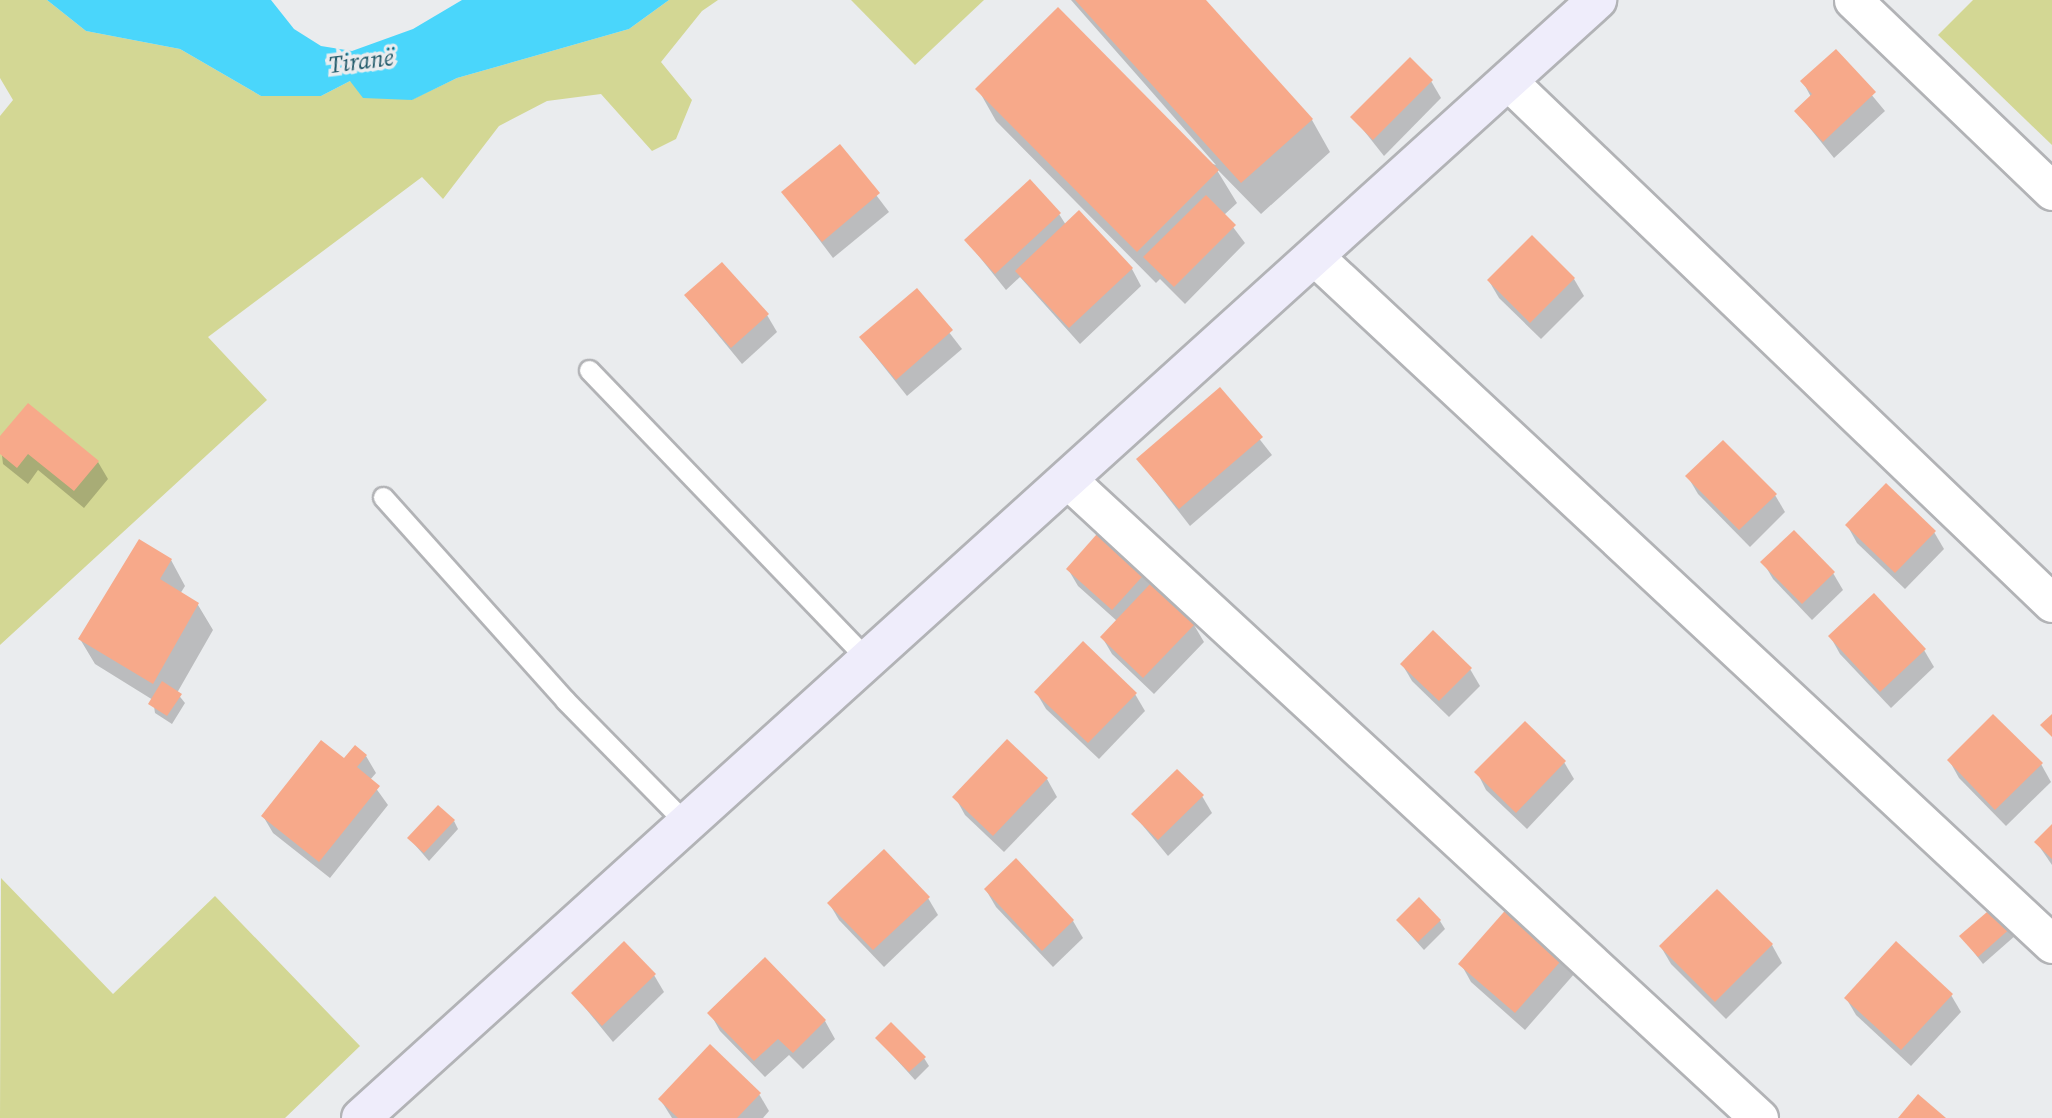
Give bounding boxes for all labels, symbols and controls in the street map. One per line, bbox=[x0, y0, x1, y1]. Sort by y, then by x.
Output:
water label: Tiranë bbox=[327, 43, 395, 79]

